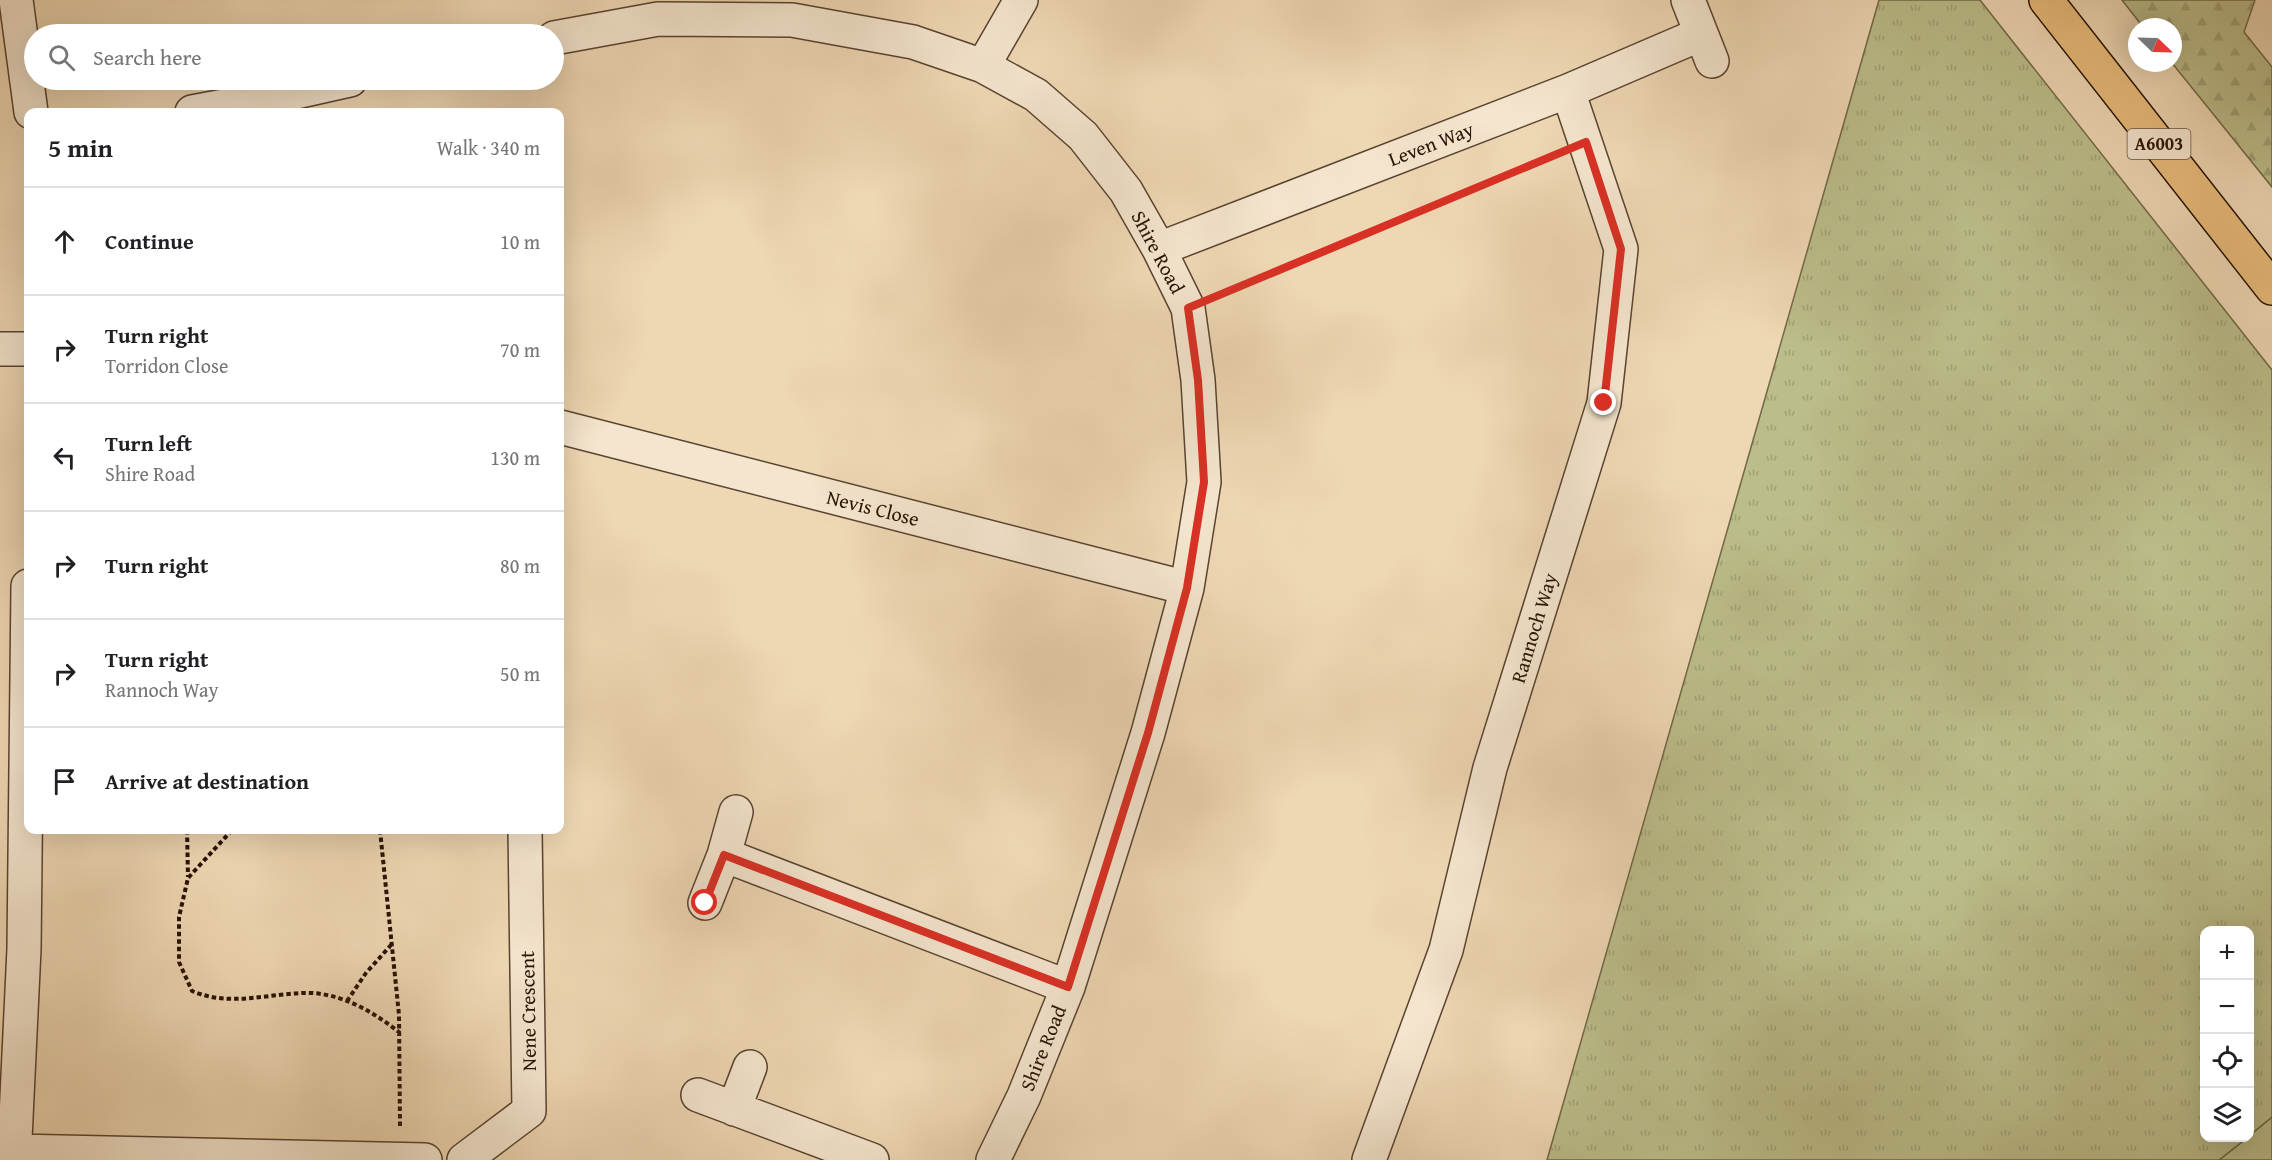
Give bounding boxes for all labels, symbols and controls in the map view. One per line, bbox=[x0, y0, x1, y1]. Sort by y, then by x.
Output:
north arrow bbox=[2128, 18, 2182, 72]
search box bbox=[24, 24, 564, 90]
icon: search bbox=[45, 41, 78, 74]
text: Search here bbox=[93, 41, 202, 73]
street label: Leven Way bbox=[1384, 114, 1478, 173]
text: 5 min bbox=[48, 128, 113, 167]
road number: A6003 bbox=[2128, 129, 2190, 159]
text: Walk · 340 m bbox=[437, 133, 540, 162]
street label: Shire Road bbox=[1124, 205, 1193, 299]
icon: ahead bbox=[48, 225, 81, 258]
text: Continue bbox=[105, 225, 194, 257]
text: 10 m bbox=[500, 227, 540, 256]
text: Turn right bbox=[105, 319, 208, 351]
icon: right bbox=[48, 333, 81, 366]
text: 70 m bbox=[500, 335, 540, 364]
text: Torridon Close bbox=[105, 351, 228, 380]
route end bbox=[1590, 389, 1616, 415]
text: Turn left bbox=[105, 427, 192, 459]
icon: left bbox=[48, 441, 81, 474]
text: 130 m bbox=[490, 443, 540, 472]
text: Shire Road bbox=[105, 459, 195, 488]
street label: Nevis Close bbox=[824, 482, 922, 533]
icon: right bbox=[48, 549, 81, 582]
text: Turn right bbox=[105, 549, 208, 581]
text: 80 m bbox=[500, 551, 540, 580]
street label: Rannoch Way bbox=[1503, 569, 1564, 686]
text: Turn right bbox=[105, 643, 208, 675]
icon: right bbox=[48, 657, 81, 690]
text: 50 m bbox=[500, 659, 540, 688]
text: Rannoch Way bbox=[105, 675, 218, 704]
icon: arrive bbox=[48, 765, 81, 798]
text: Arrive at destination bbox=[105, 765, 309, 797]
route start bbox=[691, 889, 717, 915]
map controls bbox=[2200, 926, 2254, 1142]
button: + bbox=[2200, 926, 2254, 980]
street label: Nene Crescent bbox=[512, 951, 543, 1071]
button: − bbox=[2200, 980, 2254, 1034]
street label: Shire Road bbox=[1012, 1000, 1073, 1095]
button: locate bbox=[2200, 1034, 2254, 1088]
button: layers bbox=[2200, 1088, 2254, 1142]

